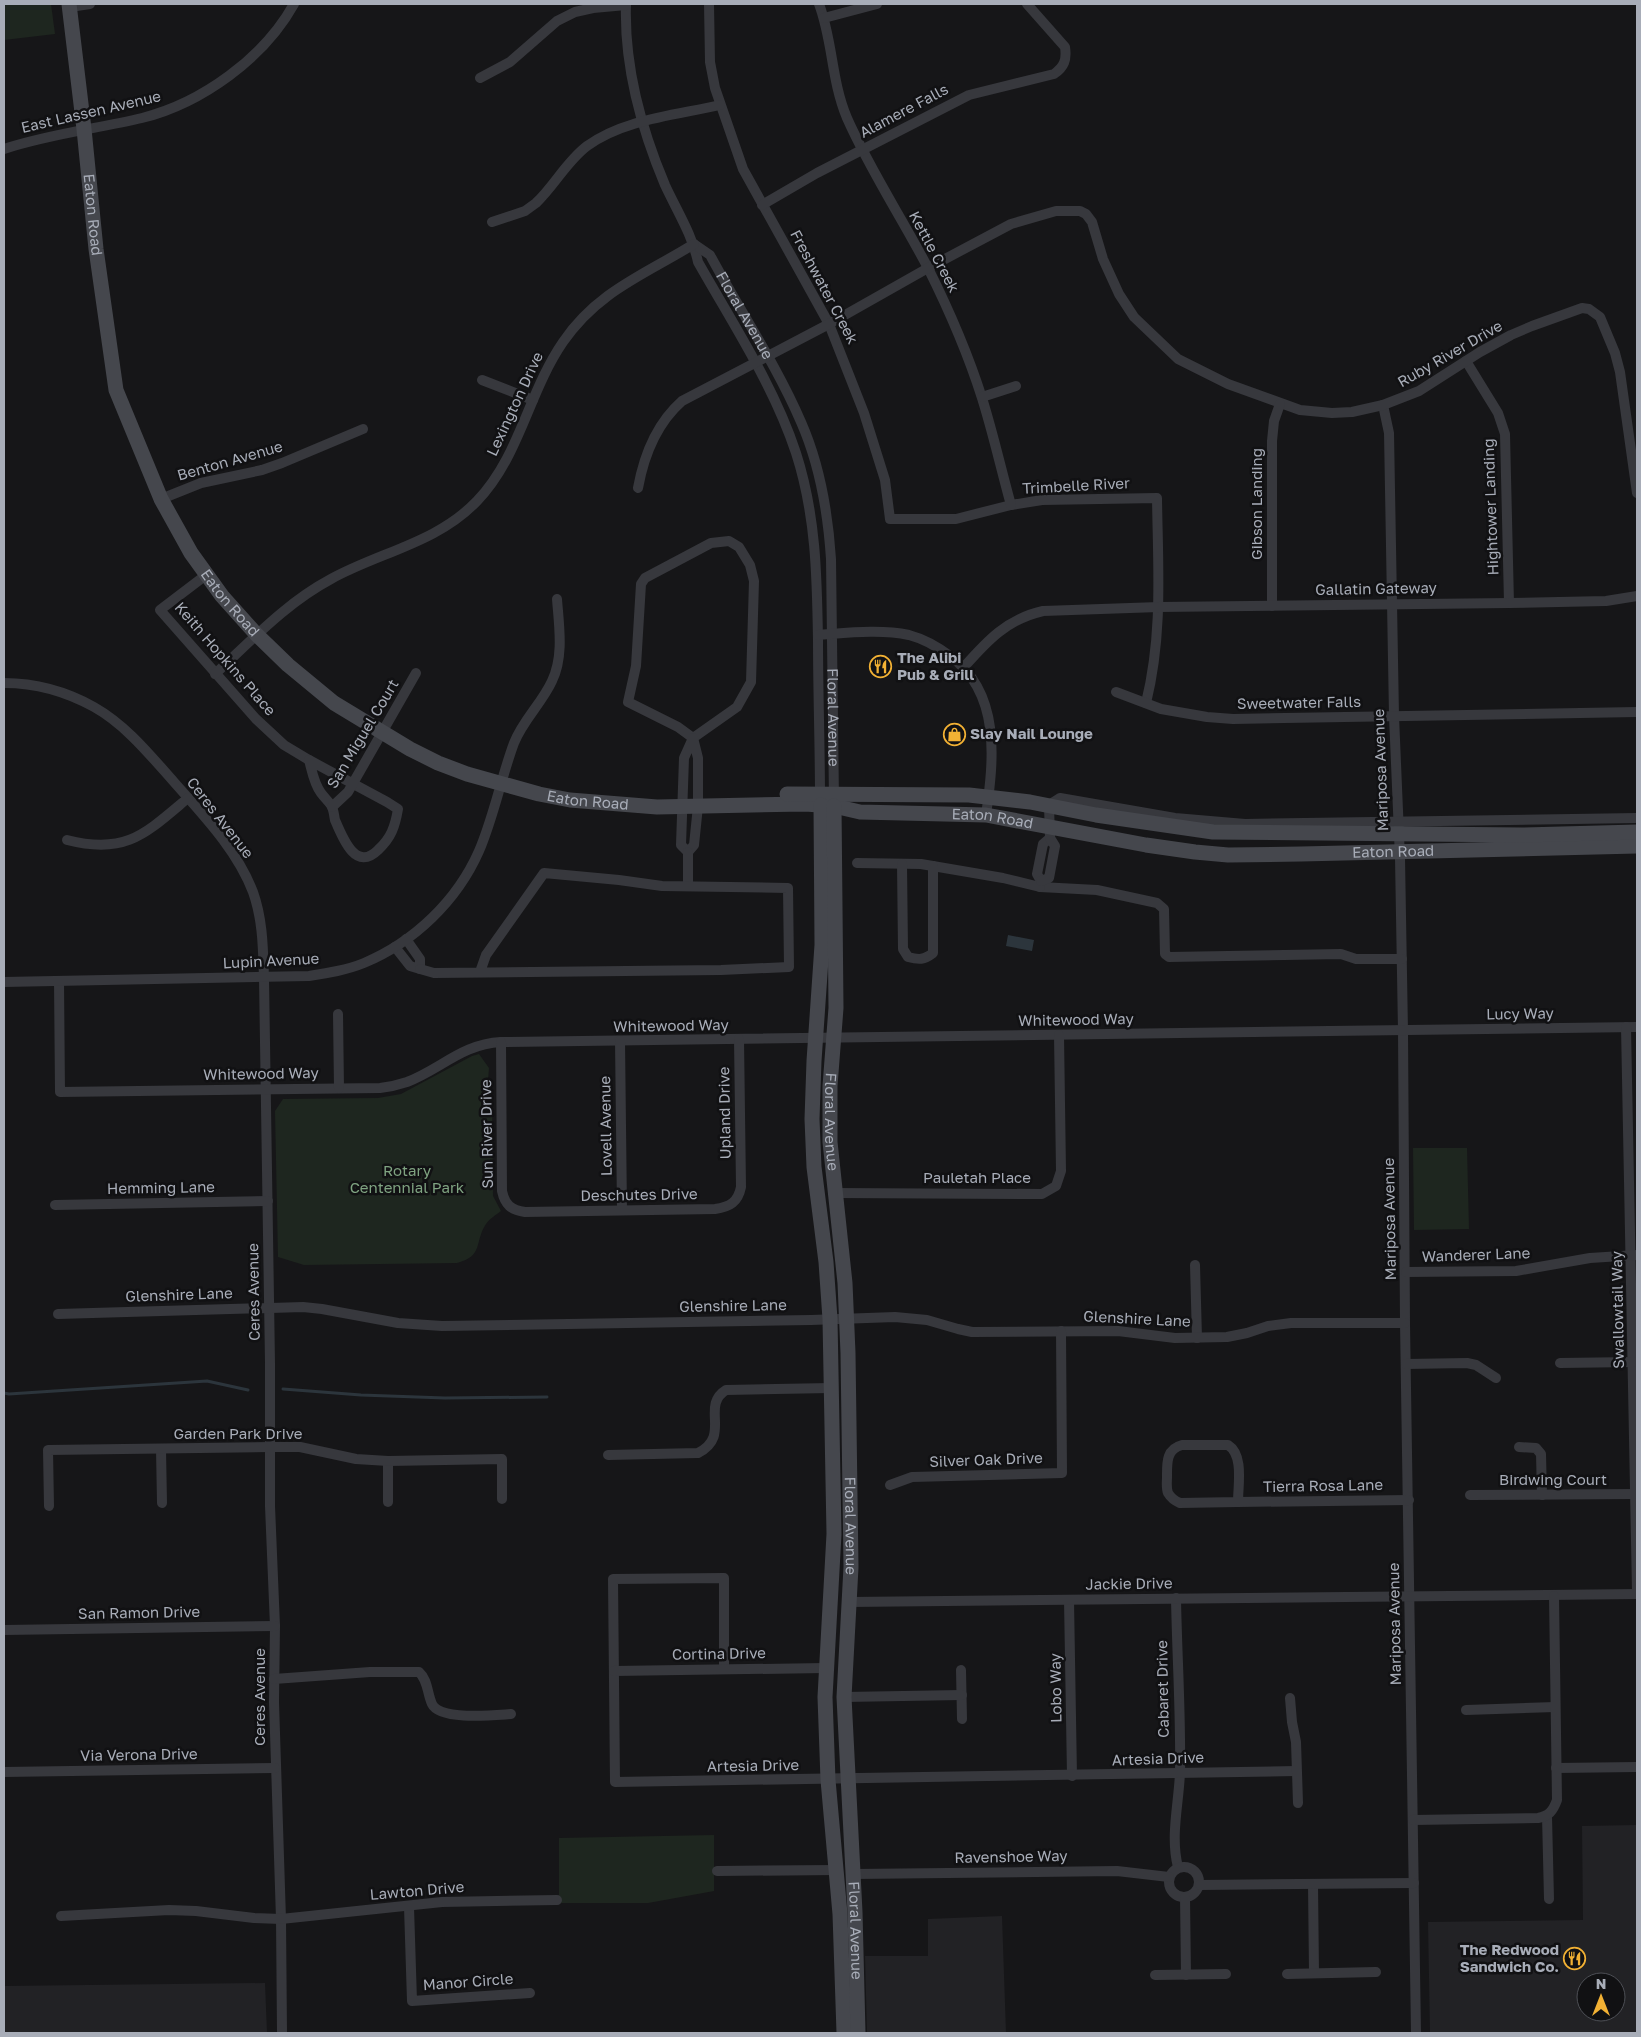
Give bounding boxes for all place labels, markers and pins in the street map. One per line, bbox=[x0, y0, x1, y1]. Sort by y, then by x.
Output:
place label: The Alibi Pub & Grill bbox=[897, 648, 974, 683]
restaurant icon: The Alibi Pub & Grill bbox=[869, 655, 893, 679]
shop icon: Slay Nail Lounge bbox=[942, 722, 966, 746]
place label: Slay Nail Lounge bbox=[970, 724, 1093, 742]
place label: The Redwood Sandwich Co. bbox=[1460, 1940, 1559, 1975]
restaurant icon: The Redwood Sandwich Co. bbox=[1563, 1947, 1587, 1971]

